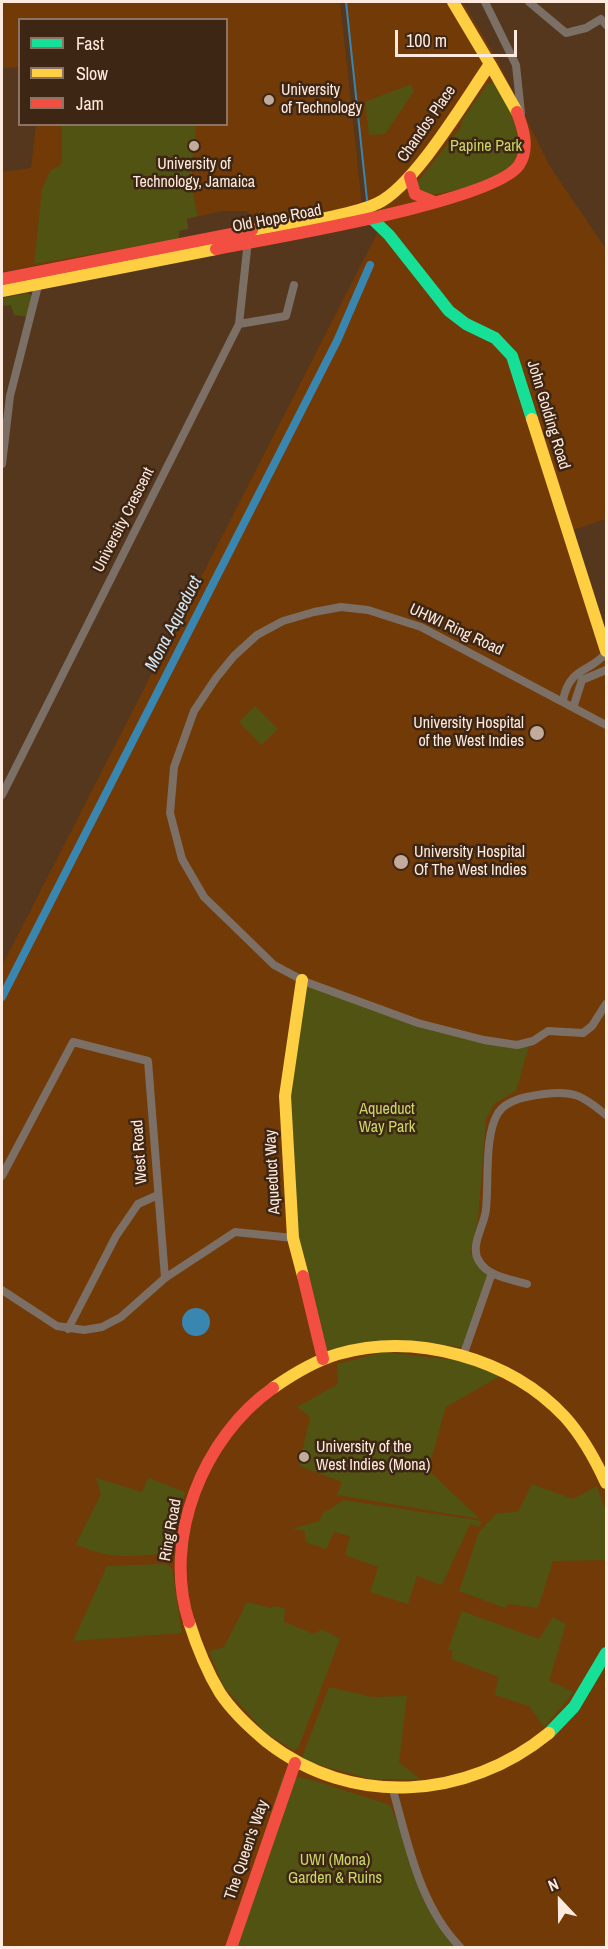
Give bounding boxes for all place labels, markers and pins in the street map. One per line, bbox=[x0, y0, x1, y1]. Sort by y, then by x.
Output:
place label: University of Technology bbox=[281, 81, 362, 119]
marker: University of Technology bbox=[262, 93, 276, 107]
marker: University of Technology, Jamaica bbox=[187, 139, 201, 153]
place label: University of Technology, Jamaica bbox=[133, 155, 255, 193]
place label: University Hospital of the West Indies bbox=[413, 714, 524, 752]
marker: University Hospital of the West Indies bbox=[528, 724, 546, 742]
place label: University Hospital Of The West Indies bbox=[414, 843, 527, 881]
marker: University Hospital Of The West Indies bbox=[392, 853, 410, 871]
place label: University of the West Indies (Mona) bbox=[316, 1438, 430, 1476]
marker: University of the West Indies (Mona) bbox=[297, 1450, 311, 1464]

